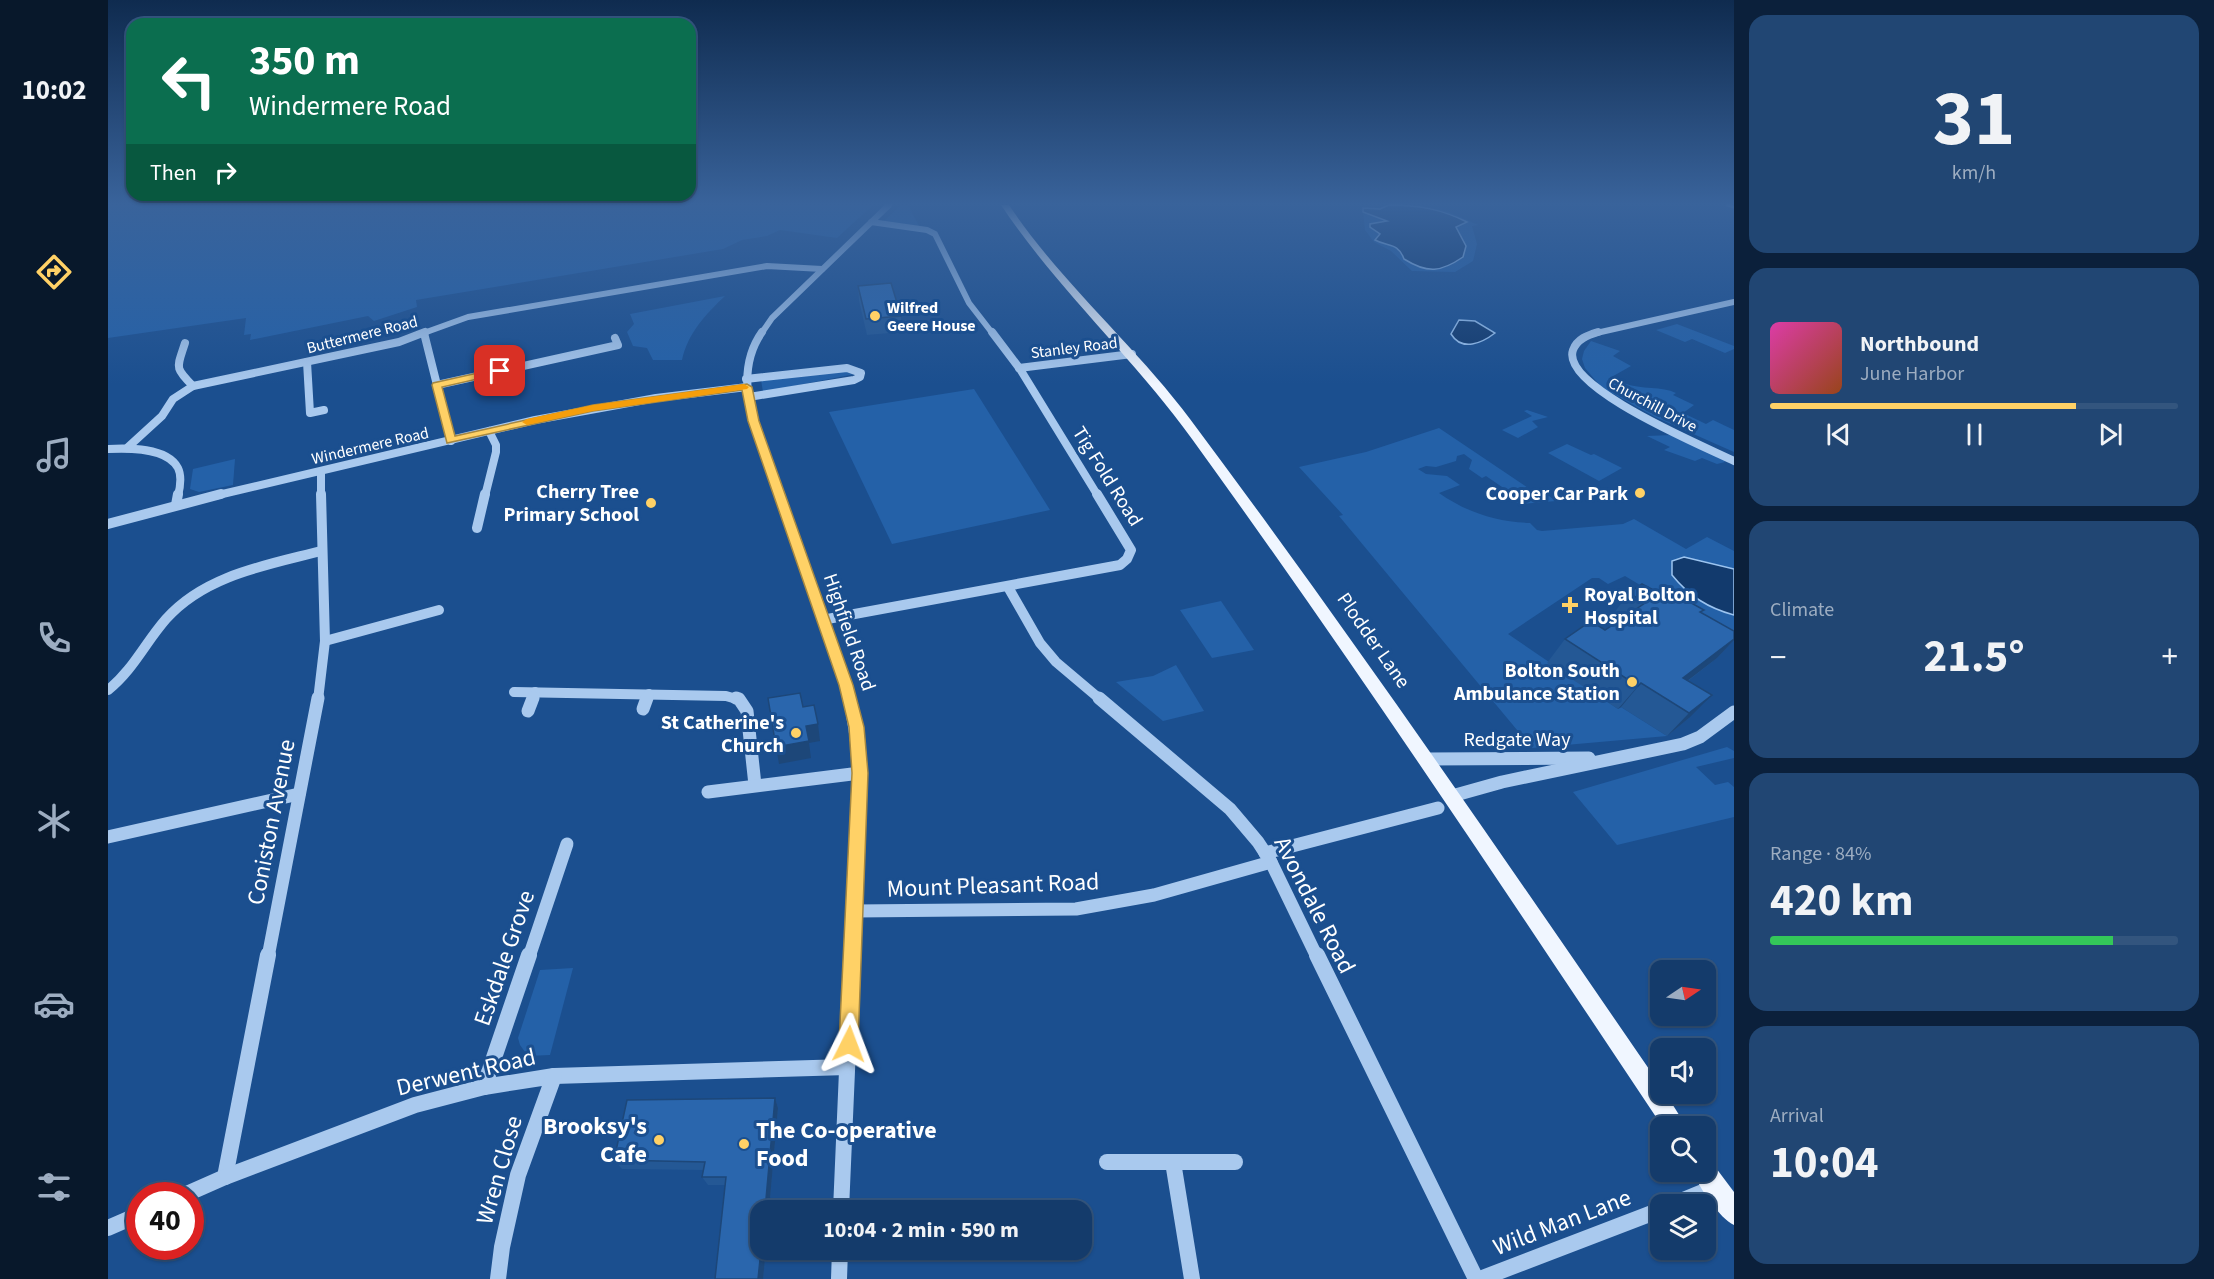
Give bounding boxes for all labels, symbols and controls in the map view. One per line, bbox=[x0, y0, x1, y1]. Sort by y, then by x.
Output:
text: 350 m bbox=[249, 31, 360, 91]
icon: left bbox=[150, 42, 228, 120]
text: 31 bbox=[1933, 64, 2015, 175]
text: 10:02 bbox=[21, 71, 87, 110]
text: Windermere Road bbox=[249, 87, 451, 126]
icon: right bbox=[209, 156, 242, 189]
text: Then bbox=[150, 157, 197, 189]
text: km/h bbox=[1952, 159, 1996, 187]
icon: directions bbox=[33, 251, 75, 293]
place label: Wilfred Geere House bbox=[887, 297, 976, 337]
marker: Wilfred Geere House bbox=[868, 309, 882, 323]
street label: Buttermere Road bbox=[304, 311, 420, 359]
text: Northbound bbox=[1860, 328, 1979, 360]
street label: Stanley Road bbox=[1030, 332, 1119, 364]
pin bbox=[474, 345, 525, 396]
icon: arrive bbox=[483, 354, 516, 387]
text: June Harbor bbox=[1860, 360, 1964, 388]
street label: Churchill Drive bbox=[1604, 372, 1701, 438]
icon: previous bbox=[1822, 418, 1855, 451]
icon: pause bbox=[1958, 418, 1991, 451]
icon: next bbox=[2094, 418, 2127, 451]
street label: Tig Fold Road bbox=[1065, 421, 1149, 532]
street label: Windermere Road bbox=[309, 422, 431, 470]
icon: music bbox=[33, 434, 75, 476]
place label: Cherry Tree Primary School bbox=[504, 478, 639, 529]
place label: Cooper Car Park bbox=[1486, 480, 1628, 508]
marker: Cooper Car Park bbox=[1633, 486, 1647, 500]
marker: Cherry Tree Primary School bbox=[644, 496, 658, 510]
street label: Highfield Road bbox=[816, 570, 882, 695]
place label: Royal Bolton Hospital bbox=[1584, 581, 1696, 632]
street label: Plodder Lane bbox=[1330, 587, 1417, 694]
marker: Royal Bolton Hospital bbox=[1561, 596, 1579, 614]
text: Climate bbox=[1770, 596, 1834, 624]
icon: phone bbox=[33, 617, 75, 659]
text: 21.5° bbox=[1923, 625, 2025, 689]
text: − bbox=[1770, 634, 1786, 681]
text: + bbox=[2162, 634, 2178, 681]
place label: Bolton South Ambulance Station bbox=[1453, 657, 1620, 708]
marker: Bolton South Ambulance Station bbox=[1625, 675, 1639, 689]
place label: St Catherine's Church bbox=[661, 709, 784, 760]
marker: St Catherine's Church bbox=[789, 726, 803, 740]
street label: Redgate Way bbox=[1464, 726, 1571, 754]
street label: Coniston Avenue bbox=[238, 736, 305, 908]
icon: climate bbox=[33, 800, 75, 842]
street label: Avondale Road bbox=[1265, 831, 1364, 980]
text: Range · 84% bbox=[1770, 840, 1871, 868]
street label: Mount Pleasant Road bbox=[886, 864, 1100, 907]
text: 420 km bbox=[1770, 869, 1914, 933]
street label: Eskdale Grove bbox=[465, 886, 544, 1031]
north arrow bbox=[1650, 960, 1716, 1026]
map controls bbox=[1650, 960, 1716, 1260]
icon: car bbox=[33, 983, 75, 1025]
position arrow bbox=[817, 1012, 881, 1076]
button: sound bbox=[1650, 1038, 1716, 1104]
street label: Derwent Road bbox=[393, 1039, 539, 1106]
text: Arrival bbox=[1770, 1102, 1824, 1130]
place label: Brooksy's Cafe bbox=[543, 1109, 647, 1172]
street label: Wren Close bbox=[467, 1112, 532, 1229]
place label: The Co-operative Food bbox=[756, 1113, 937, 1176]
button: search bbox=[1650, 1116, 1716, 1182]
text: 10:04 bbox=[1770, 1131, 1879, 1195]
marker: Brooksy's Cafe bbox=[652, 1133, 666, 1147]
marker: The Co-operative Food bbox=[737, 1137, 751, 1151]
icon: filters bbox=[33, 1166, 75, 1208]
street label: Wild Man Lane bbox=[1488, 1180, 1636, 1265]
speed limit sign: 40 bbox=[126, 1182, 204, 1260]
button: layers bbox=[1650, 1194, 1716, 1260]
text: 10:04 · 2 min · 590 m bbox=[823, 1214, 1019, 1246]

